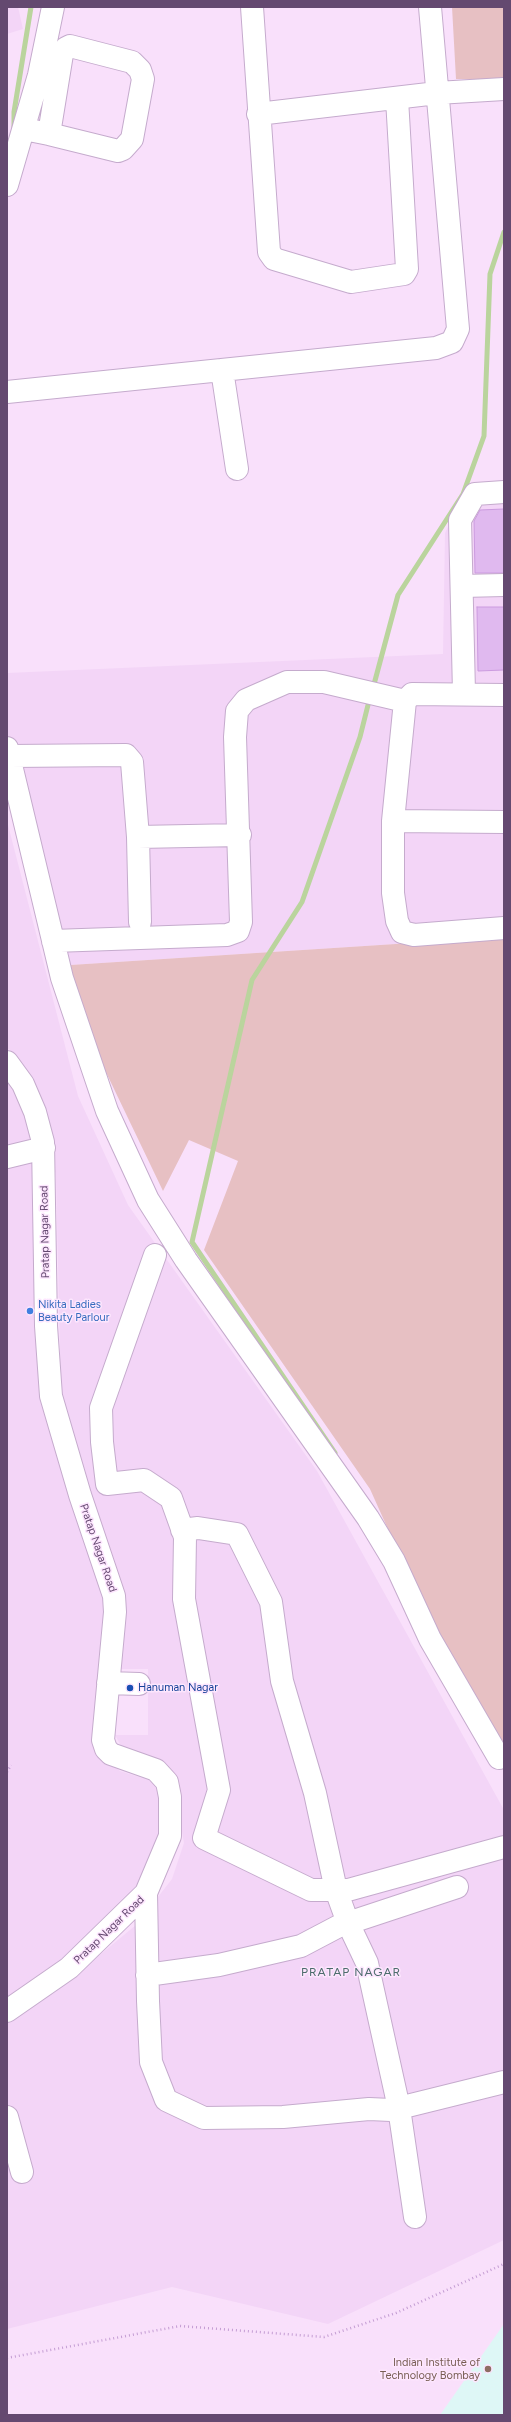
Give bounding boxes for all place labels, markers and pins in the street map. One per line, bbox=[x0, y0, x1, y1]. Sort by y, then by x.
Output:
place label: Nikita Ladies Beauty Parlour bbox=[38, 1298, 109, 1324]
marker: Nikita Ladies Beauty Parlour bbox=[25, 1306, 35, 1316]
place label: Hanuman Nagar bbox=[138, 1681, 218, 1695]
marker: Hanuman Nagar bbox=[125, 1683, 135, 1693]
place label: Indian Institute of Technology Bombay bbox=[380, 2356, 480, 2382]
marker: Indian Institute of Technology Bombay bbox=[483, 2364, 493, 2374]

